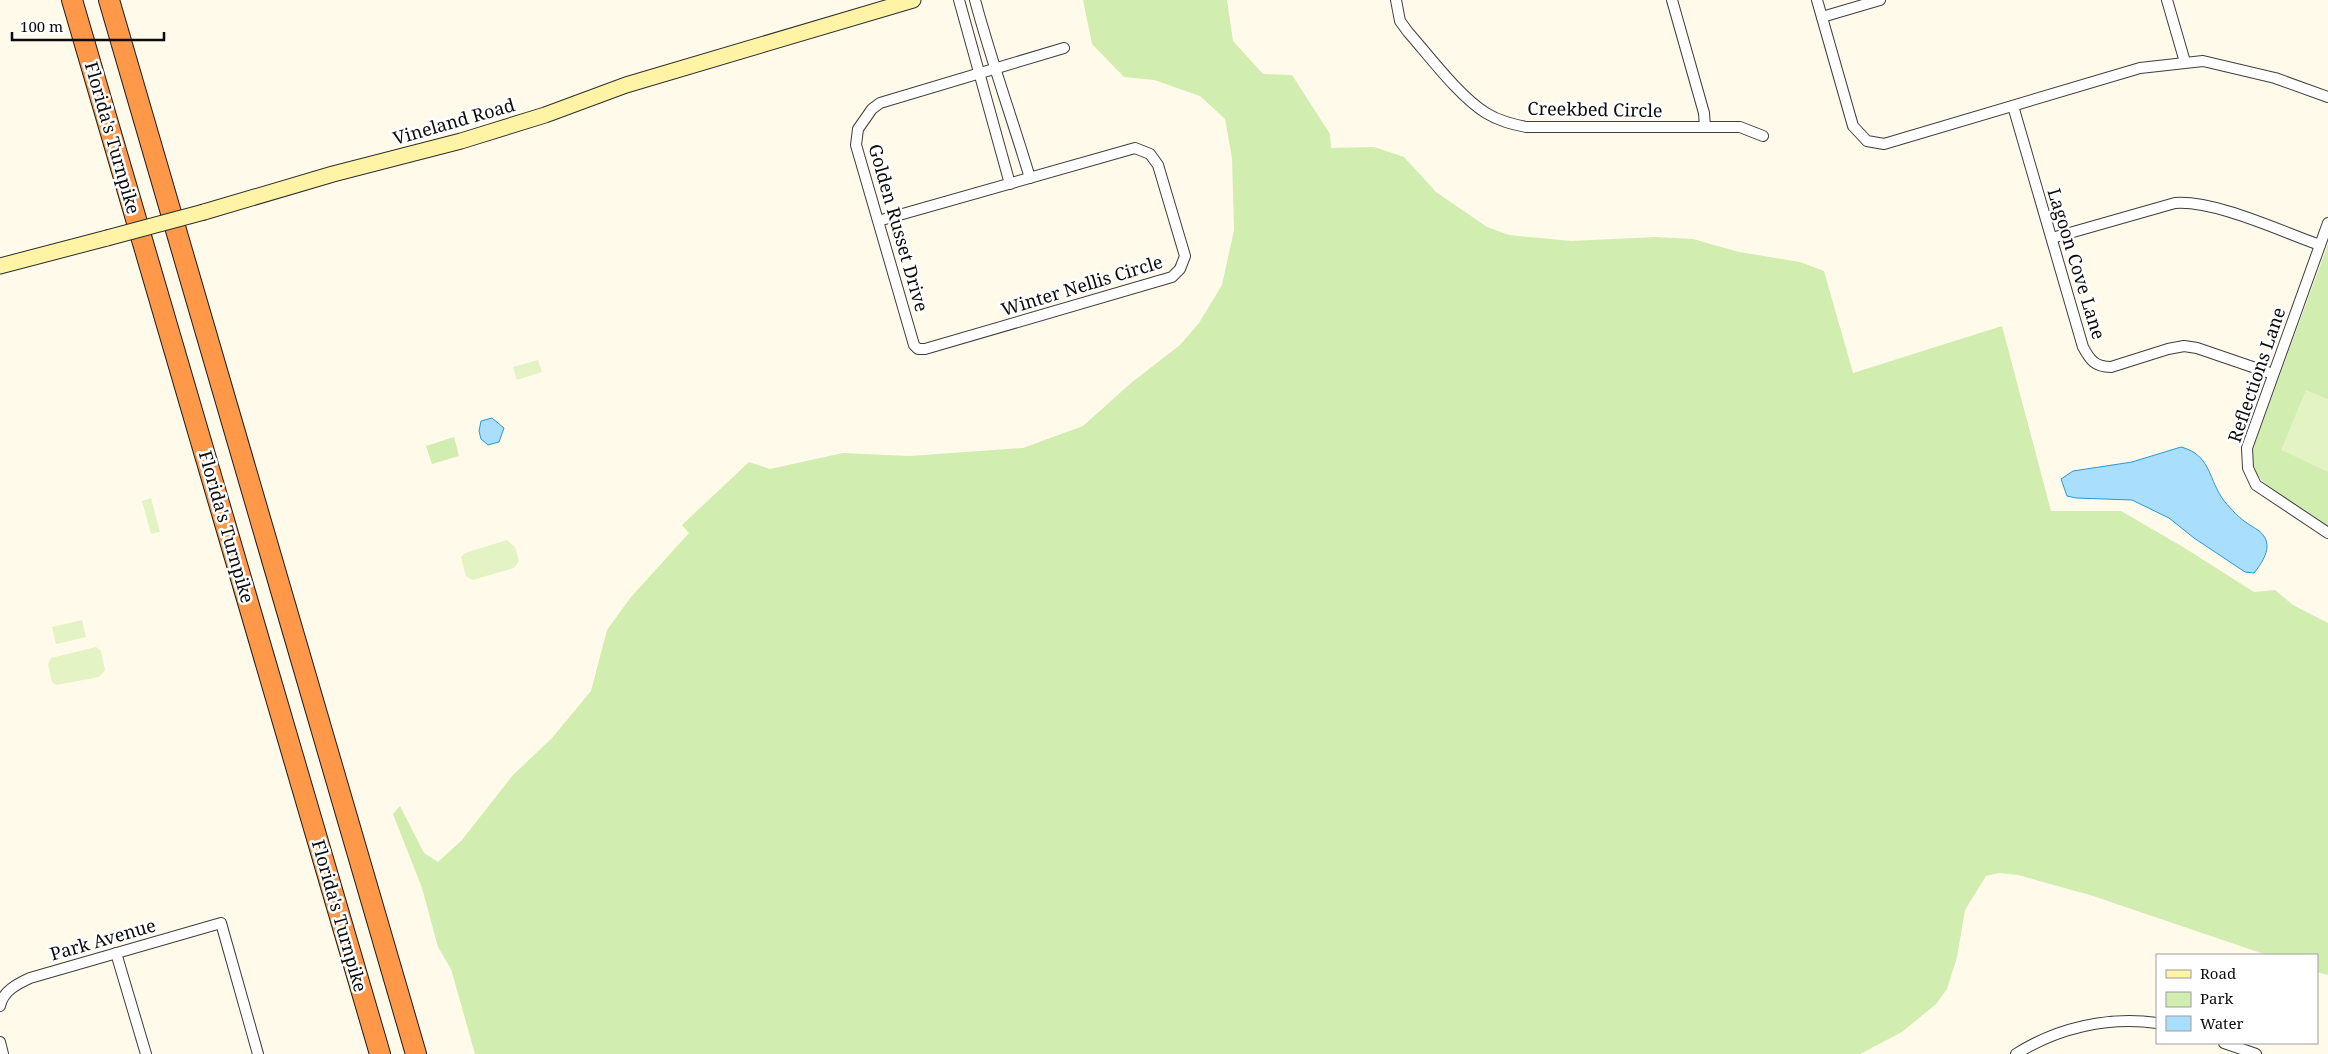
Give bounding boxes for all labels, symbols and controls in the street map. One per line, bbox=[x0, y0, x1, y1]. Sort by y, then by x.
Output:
scale bar bbox=[12, 10, 165, 42]
text: 100 m bbox=[20, 16, 63, 36]
street label: Florida's Turnpike bbox=[80, 59, 146, 217]
street label: Vineland Road bbox=[390, 92, 517, 150]
street label: Creekbed Circle bbox=[1527, 96, 1663, 122]
street label: Golden Russet Drive bbox=[864, 141, 934, 314]
street label: Lagoon Cove Lane bbox=[2043, 185, 2111, 342]
street label: Winter Nellis Circle bbox=[998, 249, 1165, 321]
street label: Reflections Lane bbox=[2222, 304, 2290, 445]
street label: Florida's Turnpike bbox=[194, 448, 260, 606]
street label: Florida's Turnpike bbox=[307, 837, 373, 995]
street label: Park Avenue bbox=[47, 912, 158, 966]
legend bbox=[2156, 954, 2318, 1044]
text: Road bbox=[2200, 963, 2236, 983]
text: Park bbox=[2200, 988, 2234, 1008]
text: Water bbox=[2200, 1013, 2243, 1033]

